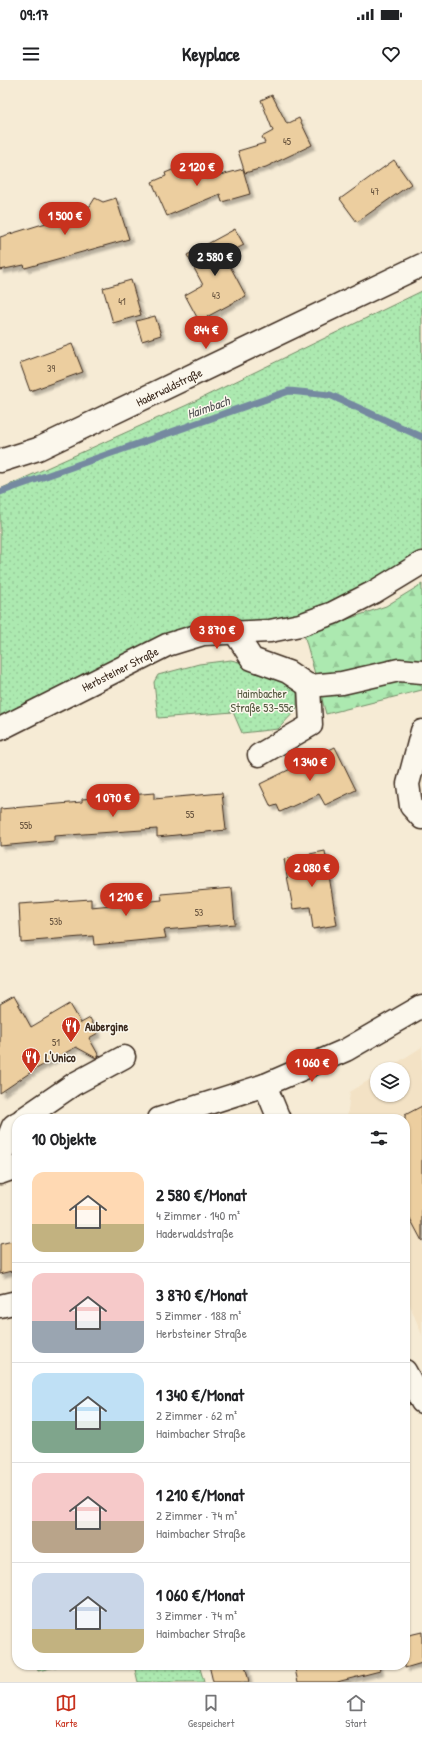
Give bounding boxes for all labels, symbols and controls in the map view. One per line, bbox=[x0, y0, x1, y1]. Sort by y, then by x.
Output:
text: 09:17 bbox=[20, 4, 49, 25]
text: Keyplace bbox=[182, 42, 240, 67]
icon: menu bbox=[20, 43, 42, 65]
icon: heart bbox=[380, 43, 402, 65]
house number: 45 bbox=[283, 135, 292, 148]
pin: 2 120 € bbox=[160, 153, 234, 187]
text: 2 120 € bbox=[180, 157, 214, 175]
house number: 47 bbox=[371, 185, 379, 198]
pin: 1 500 € bbox=[28, 202, 102, 236]
text: 1 500 € bbox=[48, 206, 82, 224]
pin: 2 580 € bbox=[178, 243, 252, 277]
text: 2 580 € bbox=[197, 247, 233, 265]
house number: 43 bbox=[212, 289, 221, 302]
house number: 41 bbox=[118, 295, 126, 308]
pin: 844 € bbox=[178, 316, 234, 350]
text: 844 € bbox=[194, 320, 218, 338]
house number: 39 bbox=[47, 362, 55, 375]
street label: Haderwaldstraße bbox=[133, 364, 205, 410]
water label: Haimbach bbox=[184, 391, 233, 423]
pin: 3 870 € bbox=[180, 616, 254, 650]
text: 3 870 € bbox=[199, 620, 235, 638]
street label: Herbsteiner Straße bbox=[79, 642, 161, 696]
park label: Haimbacher Straße 53-55c bbox=[231, 685, 294, 716]
pin: 1 340 € bbox=[273, 748, 347, 782]
text: 1 340 € bbox=[293, 752, 327, 770]
pin: 1 070 € bbox=[76, 784, 150, 818]
text: 1 070 € bbox=[95, 788, 131, 806]
house number: 55 bbox=[186, 808, 195, 821]
house number: 55b bbox=[20, 819, 32, 832]
pin: 2 080 € bbox=[275, 854, 349, 888]
text: 2 080 € bbox=[294, 858, 330, 876]
pin: 1 210 € bbox=[89, 883, 163, 917]
text: 1 210 € bbox=[109, 887, 143, 905]
house number: 53 bbox=[195, 906, 204, 919]
house number: 53b bbox=[50, 915, 62, 928]
restaurant icon: Aubergine bbox=[60, 1015, 82, 1043]
place label: Aubergine bbox=[85, 1018, 128, 1036]
house number: 51 bbox=[52, 1036, 60, 1049]
restaurant icon: L'Unico bbox=[20, 1046, 42, 1074]
place label: L'Unico bbox=[45, 1049, 76, 1066]
pin: 1 060 € bbox=[275, 1049, 349, 1083]
text: 1 060 € bbox=[295, 1053, 329, 1071]
map controls bbox=[370, 1062, 410, 1102]
button: layers bbox=[370, 1062, 410, 1102]
text: 10 Objekte bbox=[32, 1127, 97, 1150]
icon: filters bbox=[368, 1127, 390, 1149]
text: 2 580 €/Monat bbox=[156, 1183, 246, 1206]
icon: home bbox=[64, 1188, 112, 1236]
text: 4 Zimmer · 140 m² bbox=[156, 1206, 240, 1224]
text: Haderwaldstraße bbox=[156, 1224, 234, 1242]
text: 3 870 €/Monat bbox=[156, 1283, 247, 1306]
icon: home bbox=[64, 1289, 112, 1337]
text: 5 Zimmer · 188 m² bbox=[156, 1306, 241, 1324]
text: Herbsteiner Straße bbox=[156, 1324, 247, 1342]
text: 1 340 €/Monat bbox=[156, 1383, 244, 1406]
icon: home bbox=[64, 1389, 112, 1437]
text: 2 Zimmer · 62 m² bbox=[156, 1406, 237, 1424]
text: Haimbacher Straße bbox=[156, 1424, 246, 1442]
text: 1 210 €/Monat bbox=[156, 1483, 244, 1506]
icon: home bbox=[64, 1489, 112, 1537]
text: 2 Zimmer · 74 m² bbox=[156, 1506, 237, 1524]
text: Haimbacher Straße bbox=[156, 1524, 246, 1542]
text: 1 060 €/Monat bbox=[156, 1583, 245, 1606]
icon: home bbox=[64, 1589, 112, 1637]
text: 3 Zimmer · 74 m² bbox=[156, 1606, 237, 1624]
text: Haimbacher Straße bbox=[156, 1624, 246, 1642]
tab: Karte bbox=[55, 1692, 78, 1730]
tab: Gespeichert bbox=[188, 1692, 235, 1730]
tab: Start bbox=[345, 1692, 367, 1730]

